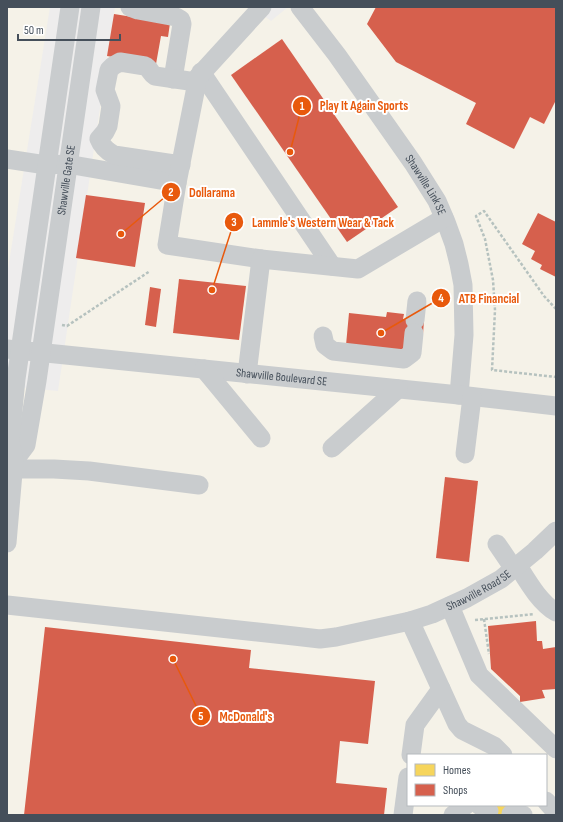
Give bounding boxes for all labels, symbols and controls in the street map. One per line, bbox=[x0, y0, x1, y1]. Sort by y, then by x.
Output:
scale bar bbox=[18, 16, 120, 42]
text: 50 m bbox=[24, 23, 44, 38]
callout: Play It Again Sports bbox=[292, 93, 417, 118]
text: Play It Again Sports bbox=[320, 98, 408, 114]
text: 1 bbox=[300, 99, 305, 114]
street label: Shawville Gate SE bbox=[54, 144, 78, 216]
street label: Shawville Link SE bbox=[402, 152, 450, 217]
callout: Dollarama bbox=[161, 179, 243, 204]
text: 2 bbox=[168, 185, 174, 200]
text: Dollarama bbox=[189, 185, 235, 201]
callout: Lammle's Western Wear & Tack bbox=[224, 210, 402, 235]
text: 3 bbox=[231, 215, 237, 230]
text: Lammle's Western Wear & Tack bbox=[252, 215, 395, 231]
callout: ATB Financial bbox=[431, 286, 527, 311]
text: 4 bbox=[438, 291, 444, 306]
text: ATB Financial bbox=[458, 291, 520, 307]
street label: Shawville Boulevard SE bbox=[235, 365, 328, 389]
street label: Shawville Road SE bbox=[444, 566, 514, 614]
callout: McDonald's bbox=[191, 704, 280, 729]
text: 5 bbox=[198, 709, 204, 724]
text: McDonald's bbox=[220, 709, 272, 725]
legend bbox=[407, 754, 547, 806]
text: Homes bbox=[443, 763, 471, 778]
text: Shops bbox=[443, 783, 468, 798]

